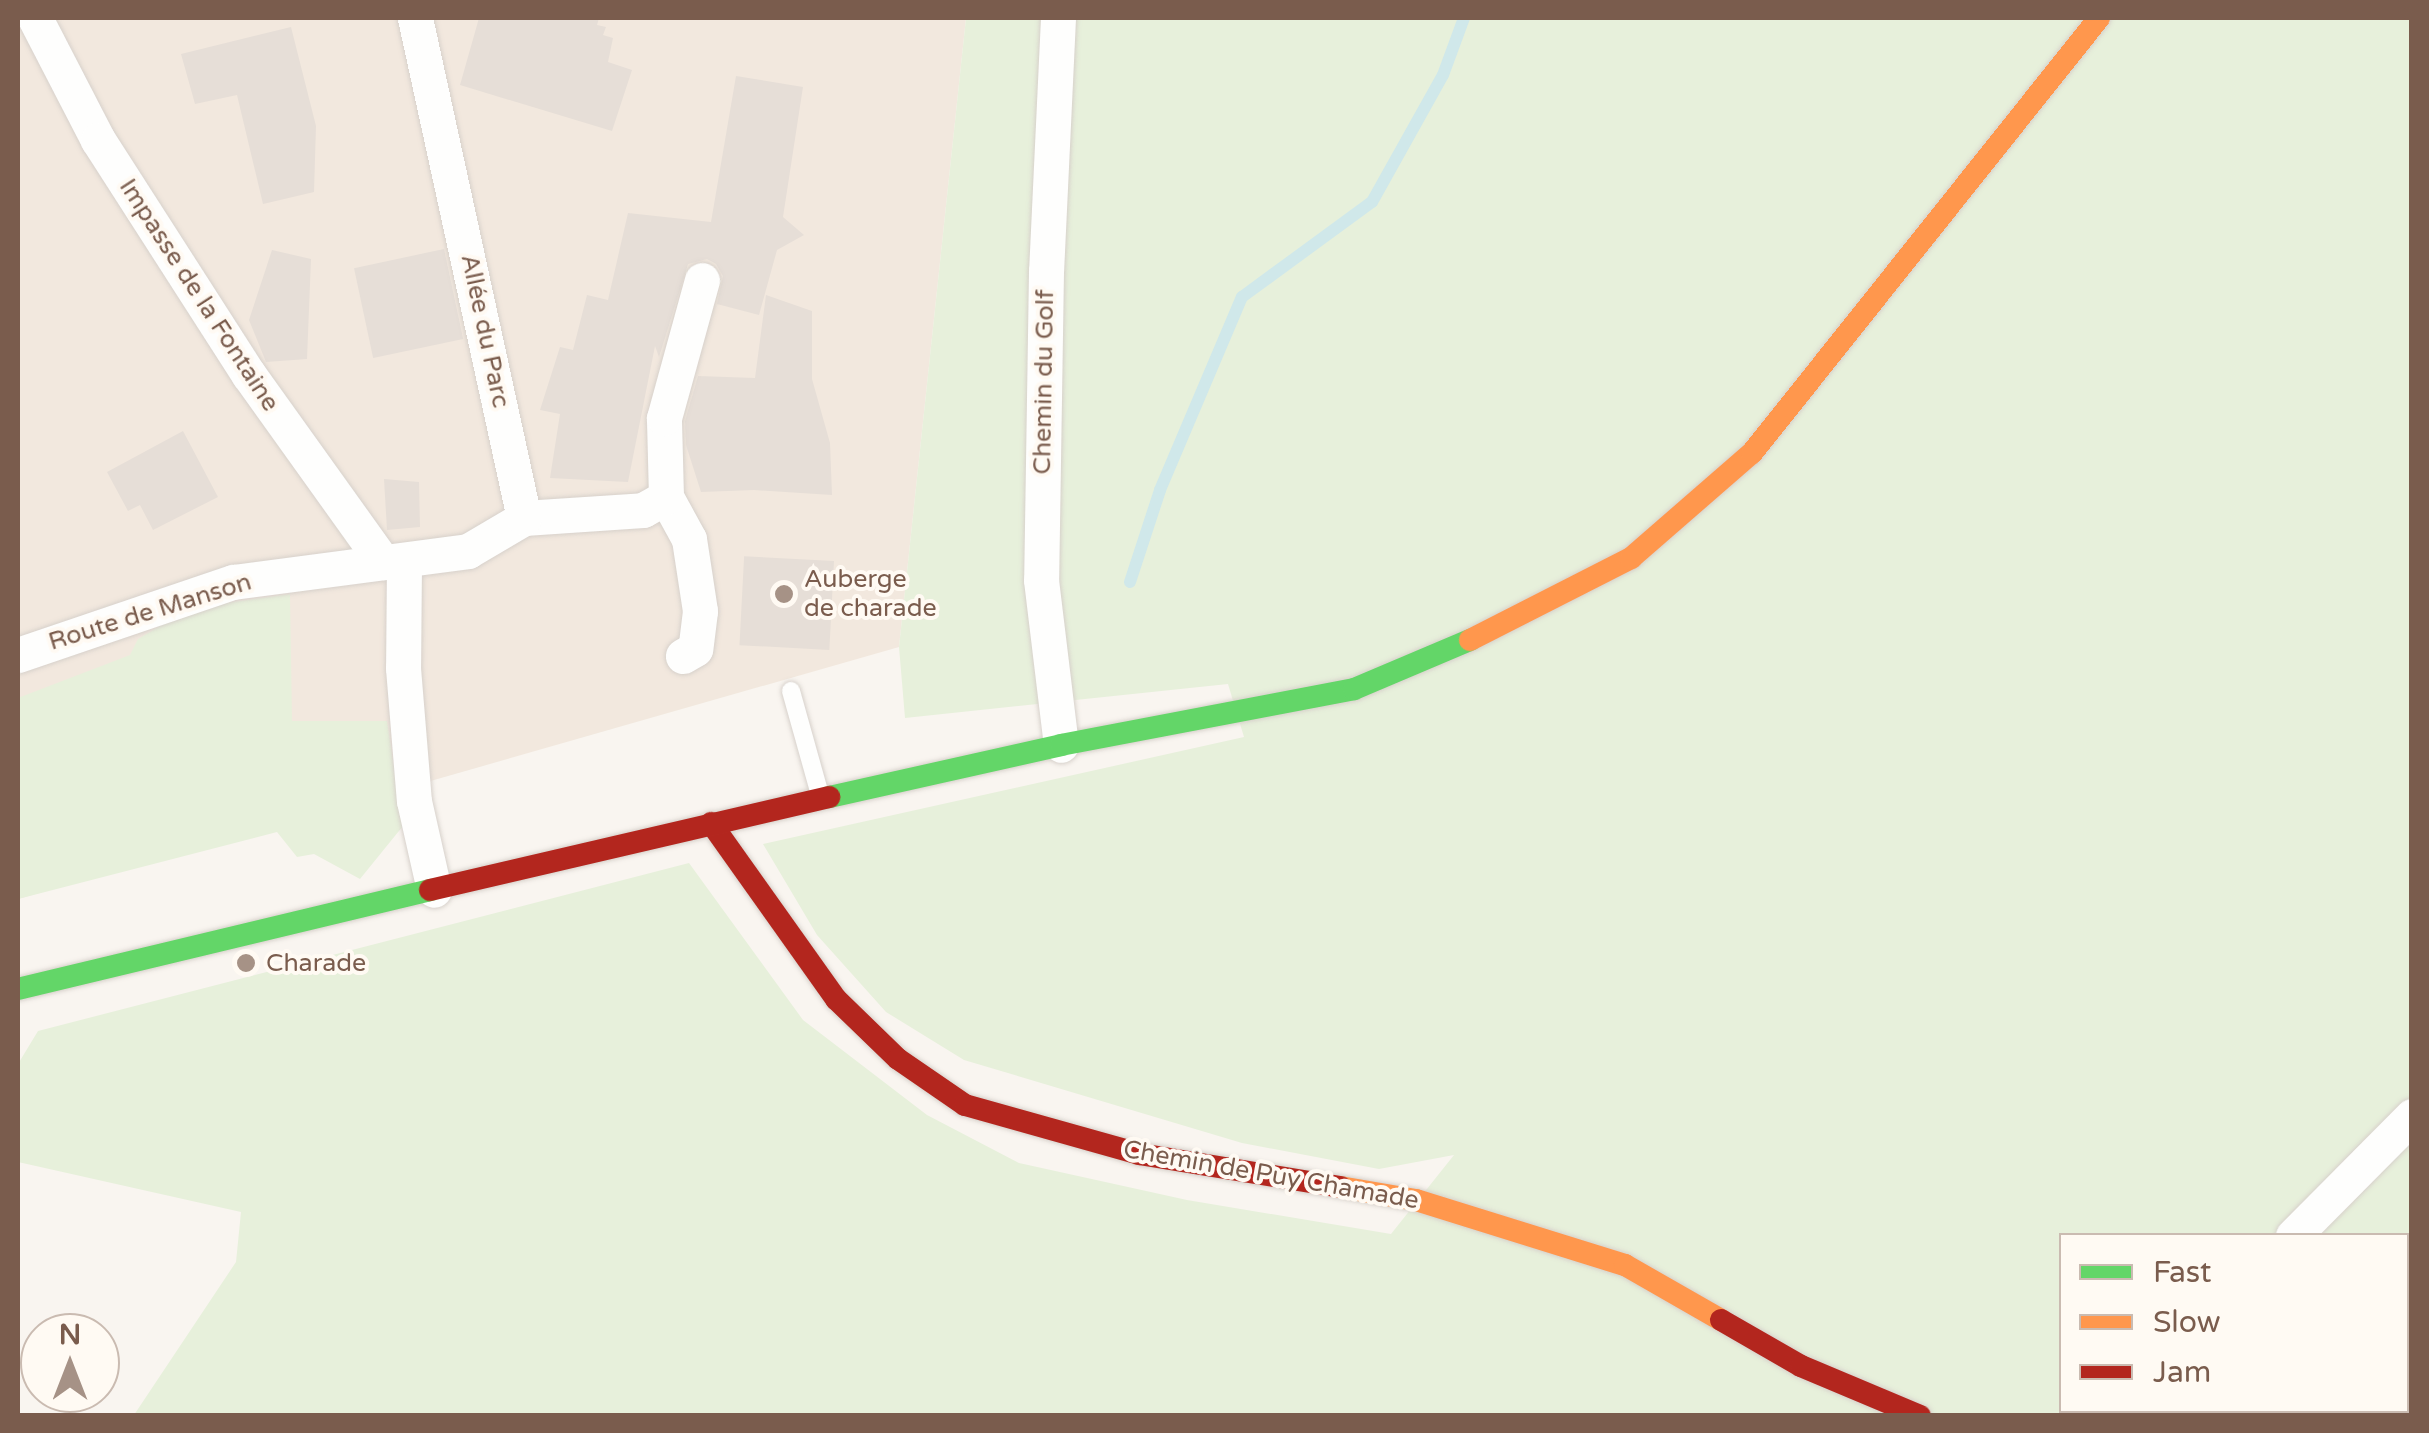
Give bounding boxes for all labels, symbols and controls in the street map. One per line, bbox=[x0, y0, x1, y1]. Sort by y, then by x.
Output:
street label: Impasse de la Fontaine bbox=[113, 173, 285, 417]
street label: Allée du Parc bbox=[454, 252, 516, 410]
street label: Chemin du Golf bbox=[1027, 289, 1061, 475]
place label: Auberge de charade bbox=[804, 565, 937, 624]
street label: Route de Manson bbox=[45, 567, 255, 657]
marker: Auberge de charade bbox=[773, 583, 795, 605]
place label: Charade bbox=[266, 948, 366, 978]
marker: Charade bbox=[235, 952, 257, 974]
street label: Chemin de Puy Chamade bbox=[1121, 1134, 1421, 1216]
legend bbox=[2059, 1233, 2409, 1413]
text: Fast bbox=[2153, 1254, 2212, 1291]
text: Slow bbox=[2153, 1304, 2221, 1341]
north arrow bbox=[20, 1313, 120, 1413]
text: N bbox=[59, 1318, 81, 1352]
text: Jam bbox=[2153, 1354, 2211, 1391]

